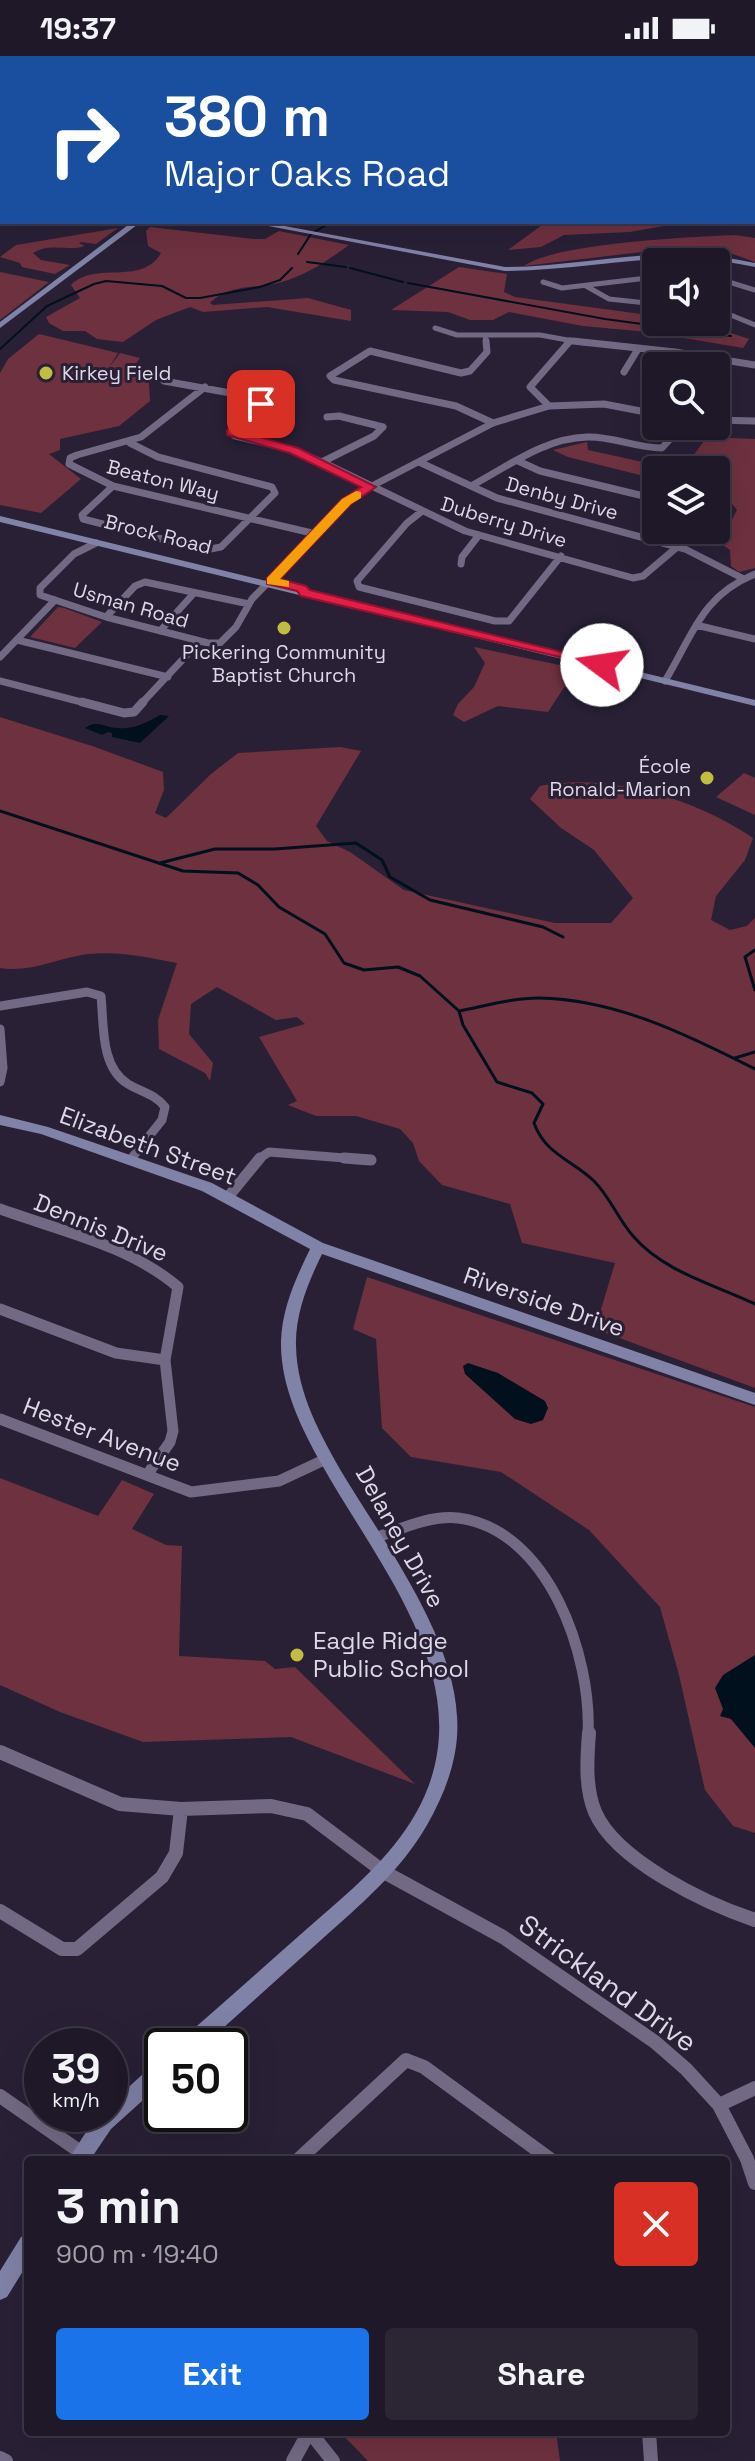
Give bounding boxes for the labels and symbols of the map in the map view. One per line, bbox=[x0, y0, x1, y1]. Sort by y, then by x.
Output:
place label: Kirkey Field bbox=[62, 360, 171, 386]
marker: Kirkey Field bbox=[37, 364, 55, 382]
pin bbox=[227, 370, 295, 438]
street label: Beaton Way bbox=[104, 453, 222, 507]
street label: Denby Drive bbox=[503, 470, 621, 526]
street label: Duberry Drive bbox=[438, 490, 570, 554]
street label: Brock Road bbox=[102, 508, 214, 560]
street label: Usman Road bbox=[70, 576, 192, 634]
marker: Pickering Community Baptist Church bbox=[275, 619, 293, 637]
position arrow bbox=[560, 623, 644, 707]
place label: Pickering Community Baptist Church bbox=[182, 639, 386, 688]
place label: École Ronald-Marion bbox=[550, 753, 691, 802]
marker: École Ronald-Marion bbox=[698, 769, 716, 787]
street label: Elizabeth Street bbox=[55, 1099, 241, 1192]
street label: Dennis Drive bbox=[30, 1187, 173, 1268]
street label: Riverside Drive bbox=[460, 1259, 629, 1344]
street label: Hester Avenue bbox=[19, 1390, 186, 1479]
street label: Delaney Drive bbox=[349, 1461, 452, 1613]
place label: Eagle Ridge Public School bbox=[313, 1625, 469, 1684]
marker: Eagle Ridge Public School bbox=[288, 1646, 306, 1664]
street label: Strickland Drive bbox=[512, 1906, 704, 2060]
speed limit sign: 50 bbox=[144, 2028, 248, 2132]

